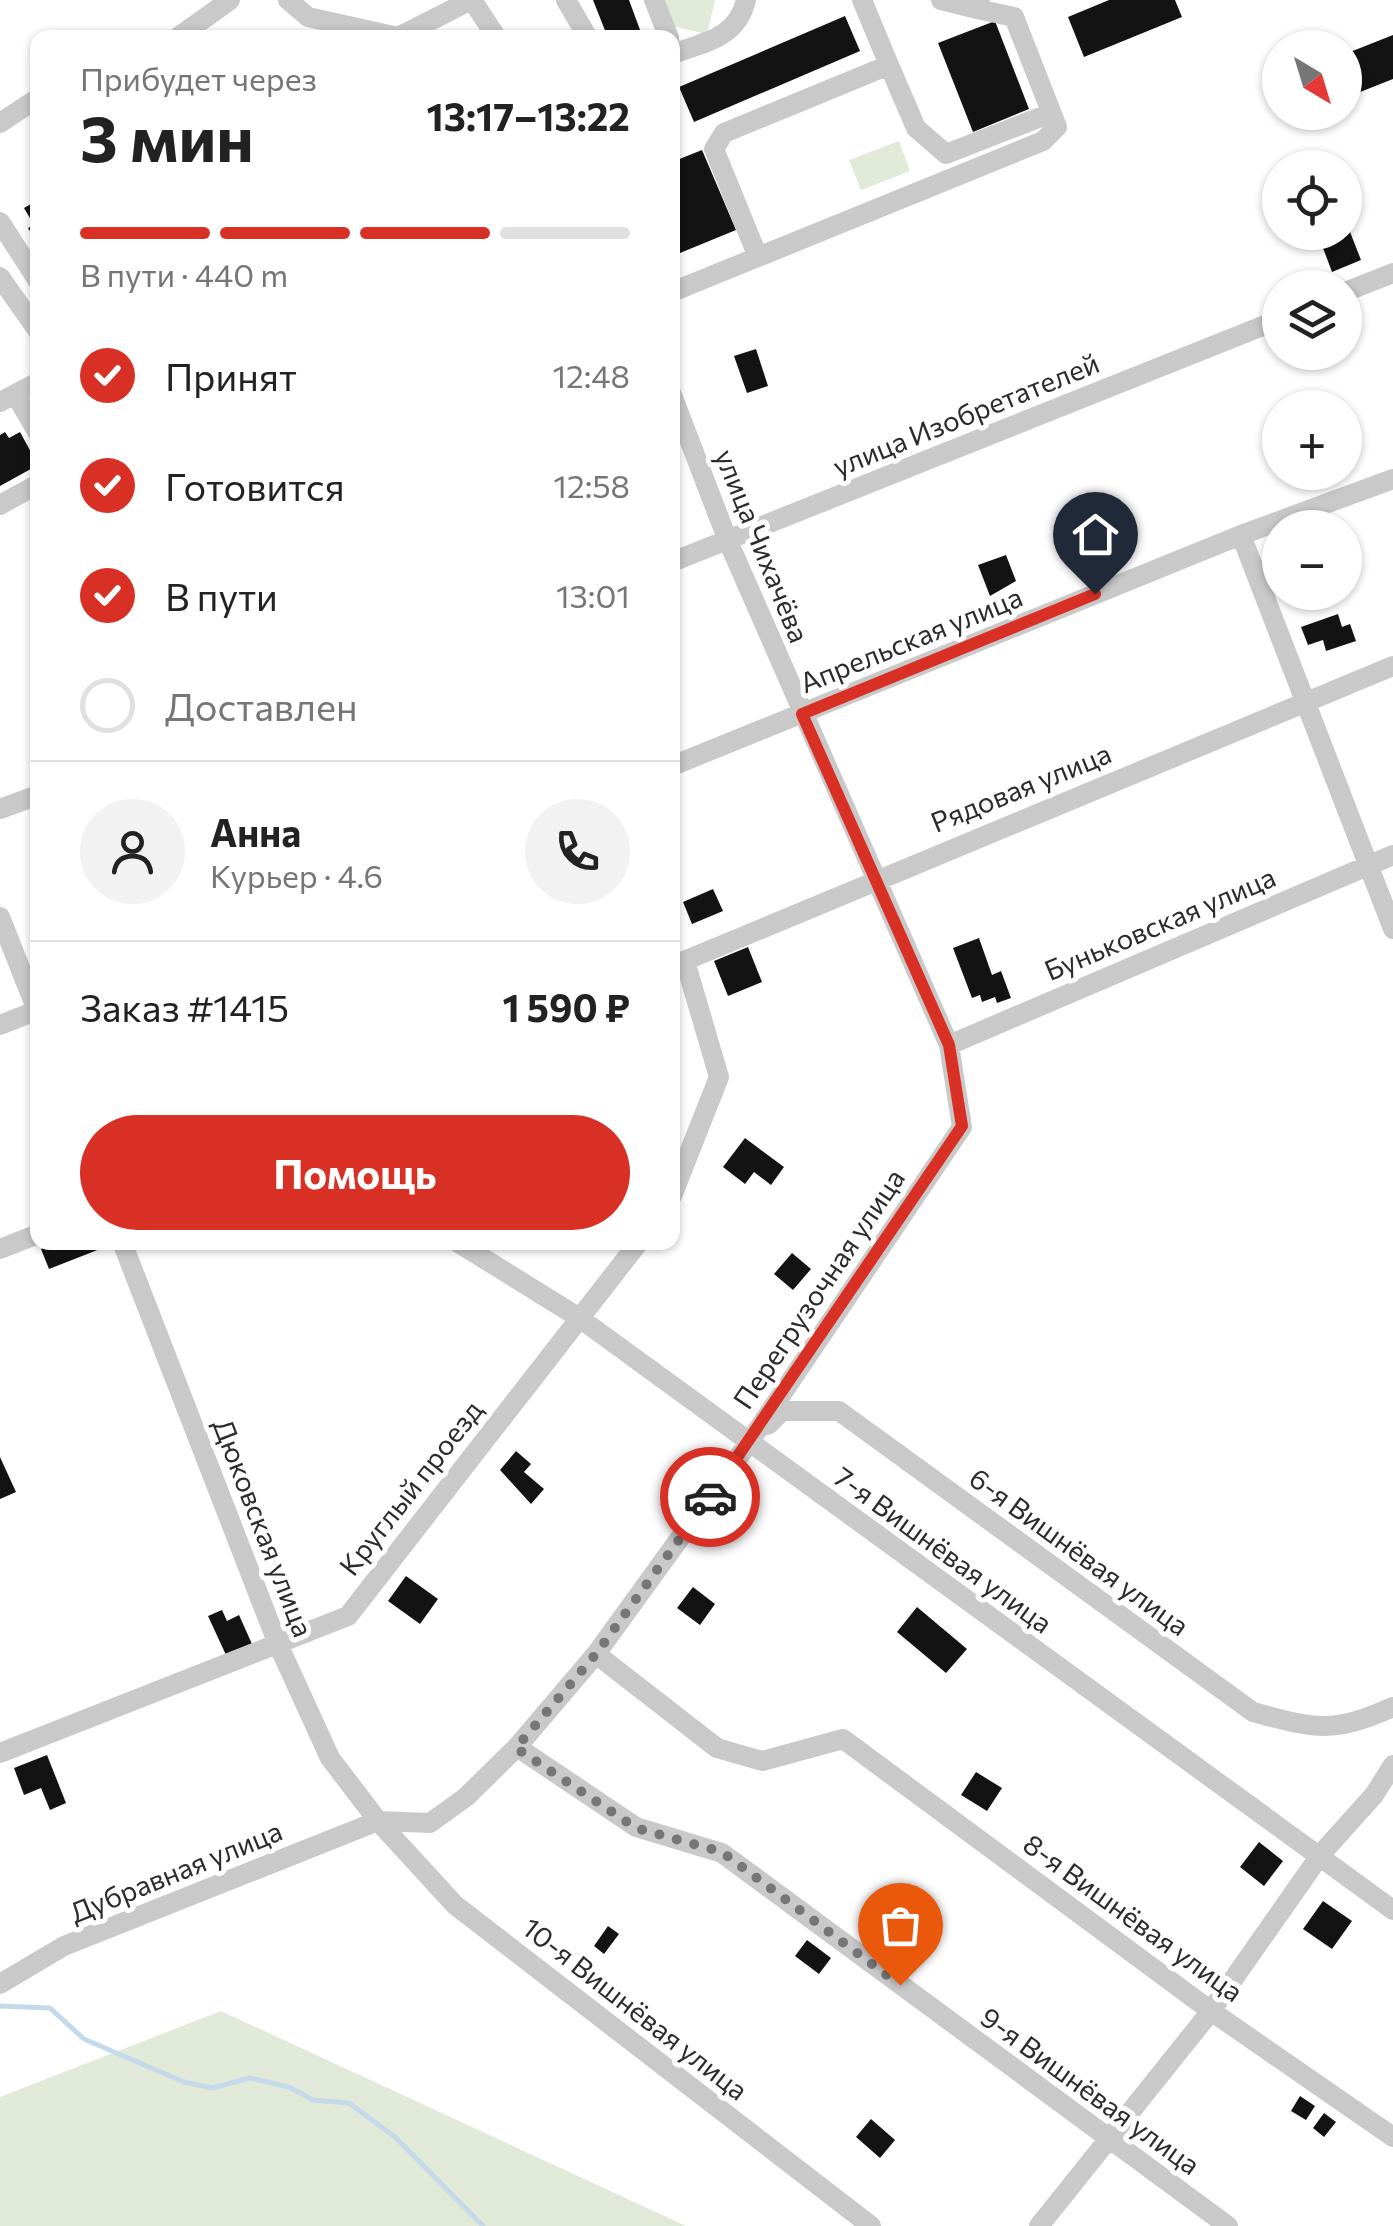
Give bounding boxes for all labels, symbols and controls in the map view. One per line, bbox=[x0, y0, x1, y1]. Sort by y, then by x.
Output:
north arrow bbox=[1262, 30, 1362, 130]
map controls bbox=[1262, 30, 1362, 610]
text: Прибудет через bbox=[80, 58, 317, 98]
text: 13:17–13:22 bbox=[427, 92, 630, 139]
text: 3 мин bbox=[80, 96, 254, 175]
button: locate bbox=[1262, 150, 1362, 250]
text: В пути · 440 m bbox=[80, 254, 288, 294]
button: layers bbox=[1262, 270, 1362, 370]
street label: улица Изобретателей bbox=[828, 345, 1104, 483]
icon: check bbox=[80, 348, 135, 403]
text: Принят bbox=[165, 352, 297, 399]
text: 12:48 bbox=[552, 355, 630, 395]
button: + bbox=[1262, 390, 1362, 490]
street label: улица Чихачёва bbox=[709, 444, 817, 647]
icon: check bbox=[80, 458, 135, 513]
text: Готовится bbox=[165, 462, 345, 509]
text: 12:58 bbox=[553, 465, 630, 505]
pin bbox=[1053, 492, 1138, 595]
icon: home bbox=[1068, 507, 1123, 562]
button: − bbox=[1262, 510, 1362, 610]
icon: check bbox=[80, 568, 135, 623]
text: В пути bbox=[165, 572, 278, 619]
text: 13:01 bbox=[556, 575, 630, 615]
street label: Апрельская улица bbox=[794, 579, 1027, 699]
text: Доставлен bbox=[165, 682, 358, 729]
street label: Рядовая улица bbox=[926, 735, 1116, 839]
button: person bbox=[80, 799, 185, 904]
button: phone bbox=[525, 799, 630, 904]
text: Анна bbox=[210, 808, 301, 855]
text: Курьер · 4.6 bbox=[210, 855, 383, 895]
street label: Буньковская улица bbox=[1039, 859, 1280, 987]
text: Заказ #1415 bbox=[80, 983, 289, 1030]
text: 1 590 ₽ bbox=[502, 983, 630, 1030]
button: Помощь bbox=[80, 1115, 630, 1230]
street label: Перегрузочная улица bbox=[725, 1162, 911, 1415]
street label: Круглый проезд bbox=[331, 1393, 489, 1582]
street label: Дюковская улица bbox=[207, 1414, 321, 1641]
courier bbox=[660, 1447, 760, 1547]
street label: 7-я Вишнёвая улица bbox=[828, 1459, 1059, 1640]
street label: 6-я Вишнёвая улица bbox=[963, 1460, 1196, 1642]
icon: car bbox=[683, 1470, 738, 1525]
street label: Дубравная улица bbox=[64, 1813, 287, 1929]
street label: 8-я Вишнёвая улица bbox=[1017, 1826, 1250, 2008]
pin bbox=[858, 1883, 943, 1986]
icon: bag bbox=[873, 1898, 928, 1953]
street label: 10-я Вишнёвая улица bbox=[516, 1910, 755, 2107]
street label: 9-я Вишнёвая улица bbox=[974, 1999, 1207, 2181]

